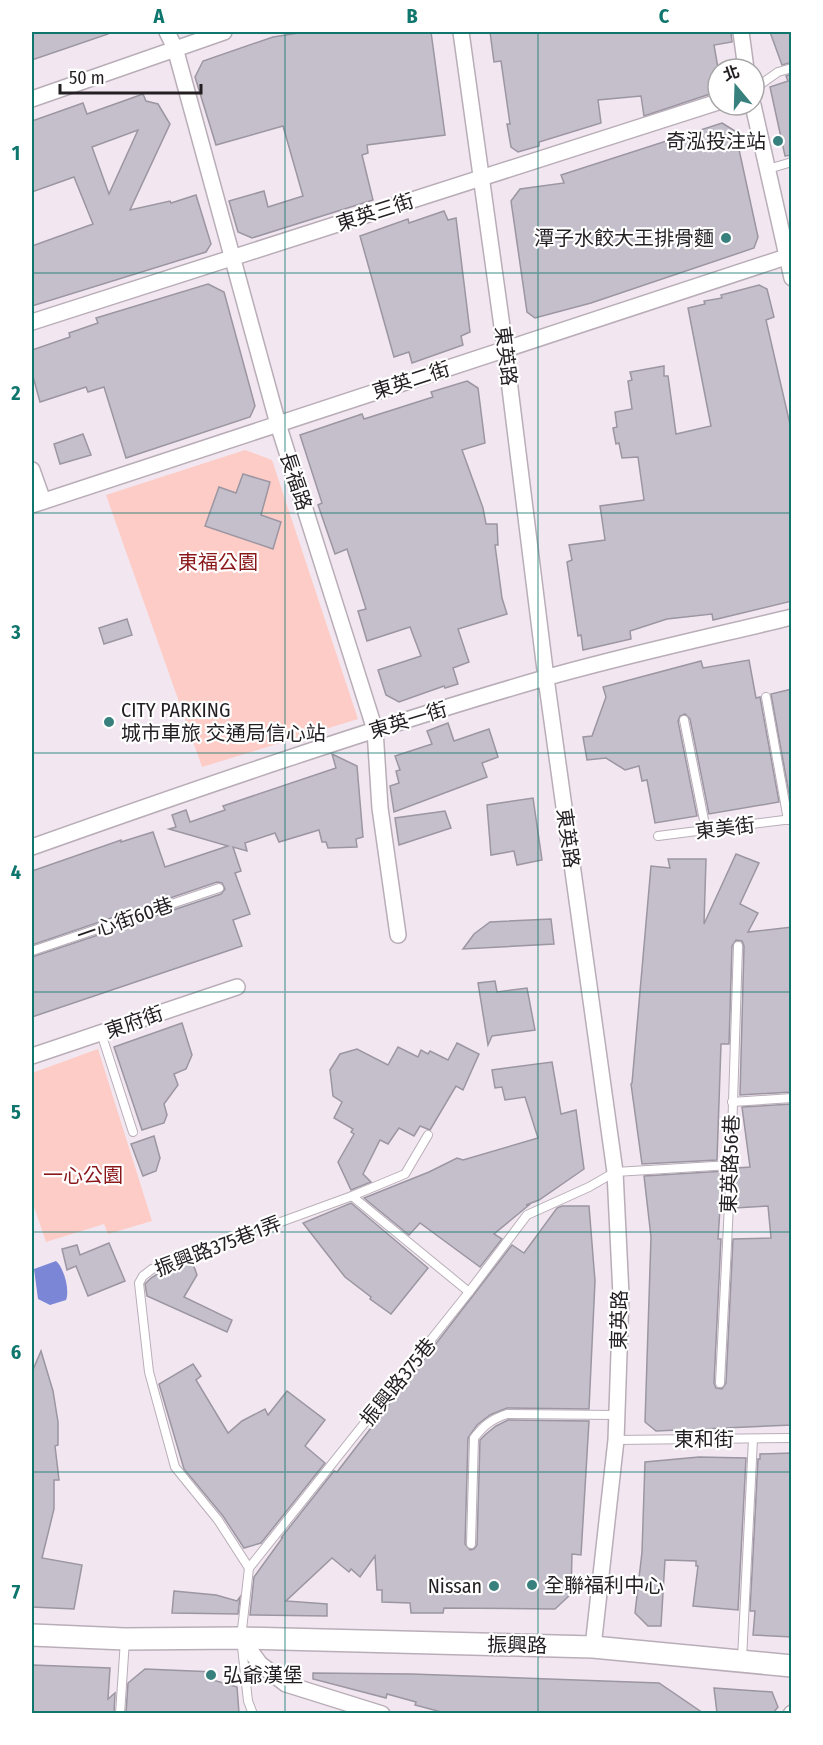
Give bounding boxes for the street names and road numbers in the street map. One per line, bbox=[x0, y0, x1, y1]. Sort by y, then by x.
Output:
street label: 東英三街 bbox=[333, 188, 417, 236]
street label: 東英路 bbox=[490, 325, 522, 387]
street label: 東英二街 bbox=[369, 356, 453, 404]
street label: 長福路 bbox=[275, 449, 317, 513]
street label: 東英一街 bbox=[366, 697, 450, 743]
street label: 東英路 bbox=[552, 807, 584, 869]
street label: 東美街 bbox=[694, 812, 756, 844]
street label: 一心街60巷 bbox=[74, 892, 176, 948]
street label: 東府街 bbox=[102, 1001, 166, 1043]
street label: 東英路56巷 bbox=[716, 1114, 744, 1214]
street label: 振興路375巷1弄 bbox=[151, 1211, 285, 1281]
street label: 東英路 bbox=[606, 1290, 632, 1350]
street label: 振興路375巷 bbox=[355, 1333, 441, 1431]
street label: 東和街 bbox=[674, 1427, 734, 1451]
street label: 振興路 bbox=[487, 1632, 547, 1658]

